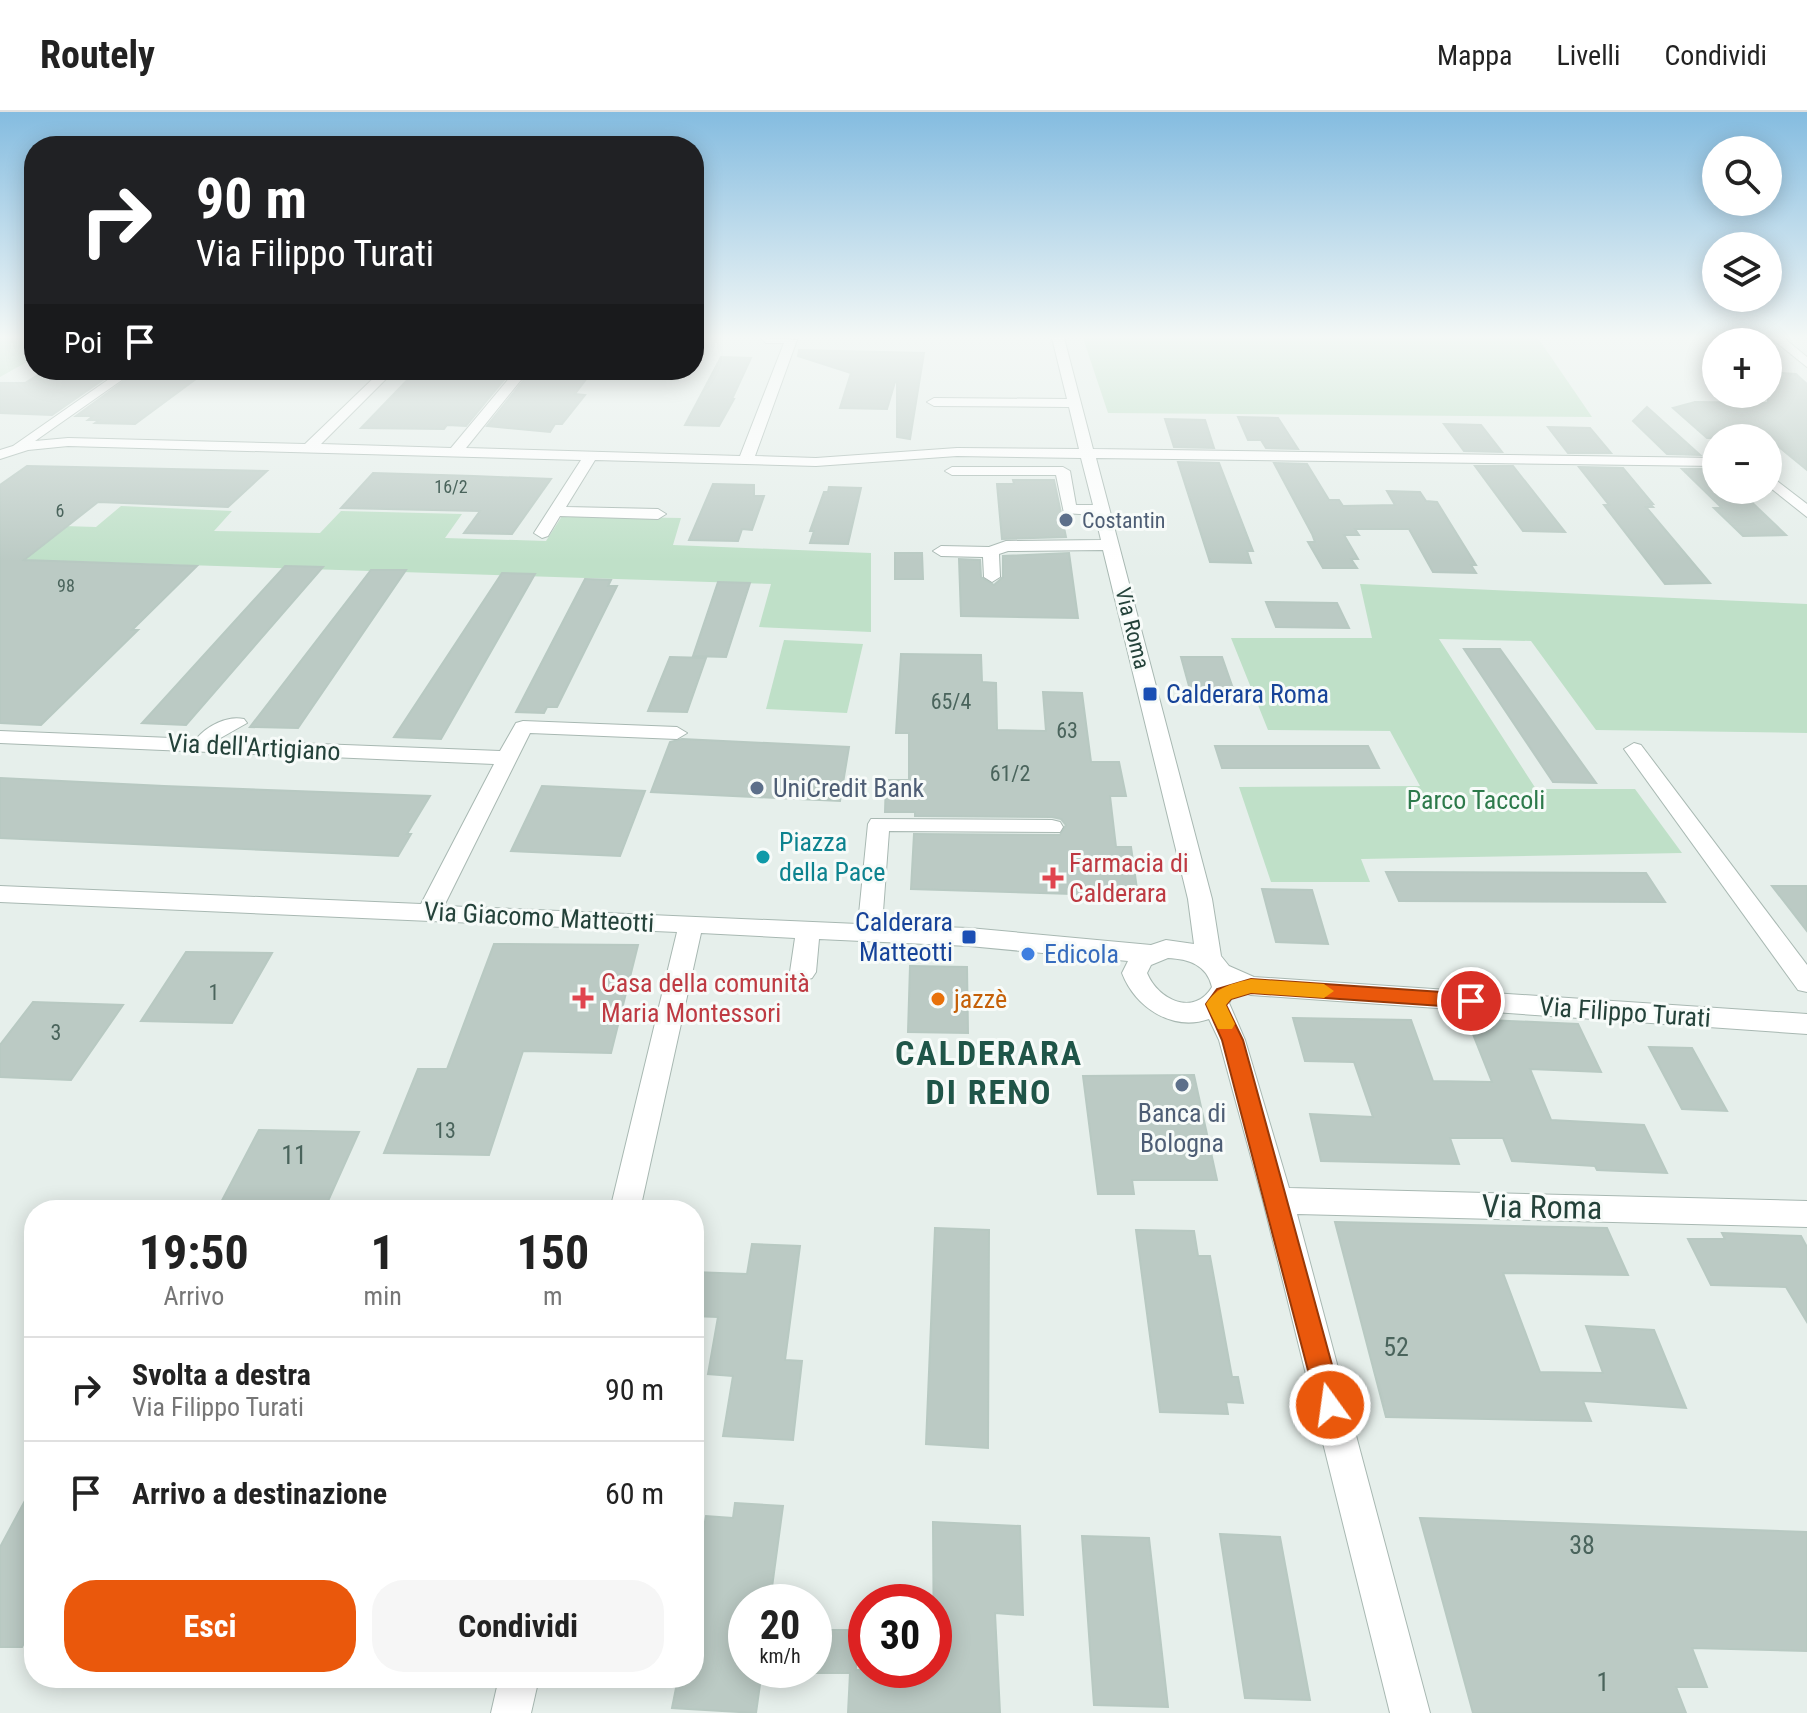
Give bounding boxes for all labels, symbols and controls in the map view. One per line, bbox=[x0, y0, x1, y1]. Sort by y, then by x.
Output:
text: Routely bbox=[40, 33, 155, 77]
text: Mappa bbox=[1437, 39, 1513, 72]
text: Livelli bbox=[1557, 39, 1620, 72]
text: Condividi bbox=[1664, 39, 1767, 72]
map controls bbox=[1702, 136, 1782, 504]
button: search bbox=[1702, 136, 1782, 216]
text: 90 m bbox=[196, 166, 307, 232]
icon: right bbox=[64, 168, 168, 272]
button: layers bbox=[1702, 232, 1782, 312]
text: Via Filippo Turati bbox=[196, 233, 434, 275]
icon: arrive bbox=[118, 320, 162, 364]
text: Poi bbox=[64, 325, 102, 360]
button: + bbox=[1702, 328, 1782, 408]
button: − bbox=[1702, 424, 1782, 504]
house number: 16/2 bbox=[434, 476, 468, 497]
house number: 6 bbox=[56, 500, 64, 521]
place label: Costantin bbox=[1082, 508, 1165, 533]
marker: Costantin bbox=[1057, 511, 1075, 529]
house number: 98 bbox=[57, 575, 75, 596]
street label: Via Roma bbox=[1110, 585, 1155, 671]
place label: Calderara Roma bbox=[1166, 679, 1329, 709]
marker: Calderara Roma bbox=[1141, 685, 1159, 703]
house number: 65/4 bbox=[931, 689, 972, 714]
house number: 63 bbox=[1056, 718, 1078, 743]
street label: Via dell'Artigiano bbox=[167, 727, 341, 767]
house number: 61/2 bbox=[990, 761, 1030, 786]
place label: UniCredit Bank bbox=[773, 773, 925, 803]
marker: UniCredit Bank bbox=[748, 779, 766, 797]
park label: Parco Taccoli bbox=[1407, 785, 1545, 815]
place label: Piazza della Pace bbox=[779, 827, 885, 887]
marker: Piazza della Pace bbox=[754, 848, 772, 866]
place label: Farmacia di Calderara bbox=[1069, 848, 1189, 908]
marker: Farmacia di Calderara bbox=[1044, 869, 1062, 887]
street label: Via Giacomo Matteotti bbox=[423, 896, 655, 938]
place label: Calderara Matteotti bbox=[855, 907, 953, 967]
marker: Calderara Matteotti bbox=[960, 928, 978, 946]
place label: Edicola bbox=[1044, 939, 1119, 969]
marker: Edicola bbox=[1019, 945, 1037, 963]
pin bbox=[1437, 967, 1505, 1035]
place label: Casa della comunità Maria Montessori bbox=[601, 968, 810, 1028]
icon: arrive bbox=[1449, 979, 1493, 1023]
house number: 1 bbox=[209, 980, 219, 1005]
place label: jazzè bbox=[953, 984, 1007, 1014]
marker: Casa della comunità Maria Montessori bbox=[572, 987, 594, 1009]
marker: jazzè bbox=[929, 990, 947, 1008]
street label: Via Filippo Turati bbox=[1538, 991, 1712, 1033]
house number: 3 bbox=[51, 1020, 61, 1045]
district label: CALDERARA DI RENO bbox=[895, 1033, 1083, 1112]
marker: Banca di Bologna bbox=[1173, 1076, 1191, 1094]
place label: Banca di Bologna bbox=[1138, 1098, 1226, 1158]
house number: 13 bbox=[434, 1118, 456, 1143]
house number: 11 bbox=[281, 1140, 307, 1170]
street label: Via Roma bbox=[1481, 1187, 1603, 1227]
text: 19:50 bbox=[139, 1224, 249, 1281]
text: 1 bbox=[371, 1224, 395, 1281]
text: 150 bbox=[516, 1224, 589, 1281]
text: Arrivo bbox=[163, 1281, 224, 1311]
text: min bbox=[364, 1281, 402, 1311]
text: m bbox=[543, 1281, 563, 1311]
house number: 52 bbox=[1383, 1332, 1409, 1362]
text: Svolta a destra bbox=[132, 1357, 311, 1392]
position arrow bbox=[1288, 1363, 1372, 1447]
icon: right bbox=[64, 1367, 108, 1411]
text: 90 m bbox=[605, 1372, 664, 1407]
text: Via Filippo Turati bbox=[132, 1392, 304, 1422]
icon: arrive bbox=[64, 1471, 108, 1515]
text: Arrivo a destinazione bbox=[132, 1476, 387, 1511]
text: 60 m bbox=[605, 1476, 664, 1511]
house number: 38 bbox=[1569, 1530, 1595, 1560]
button: Esci bbox=[64, 1580, 356, 1672]
button: Condividi bbox=[372, 1580, 664, 1672]
speed limit sign: 30 bbox=[848, 1584, 952, 1688]
text: 20 bbox=[760, 1602, 800, 1649]
text: km/h bbox=[759, 1644, 801, 1668]
house number: 1 bbox=[1597, 1667, 1609, 1697]

